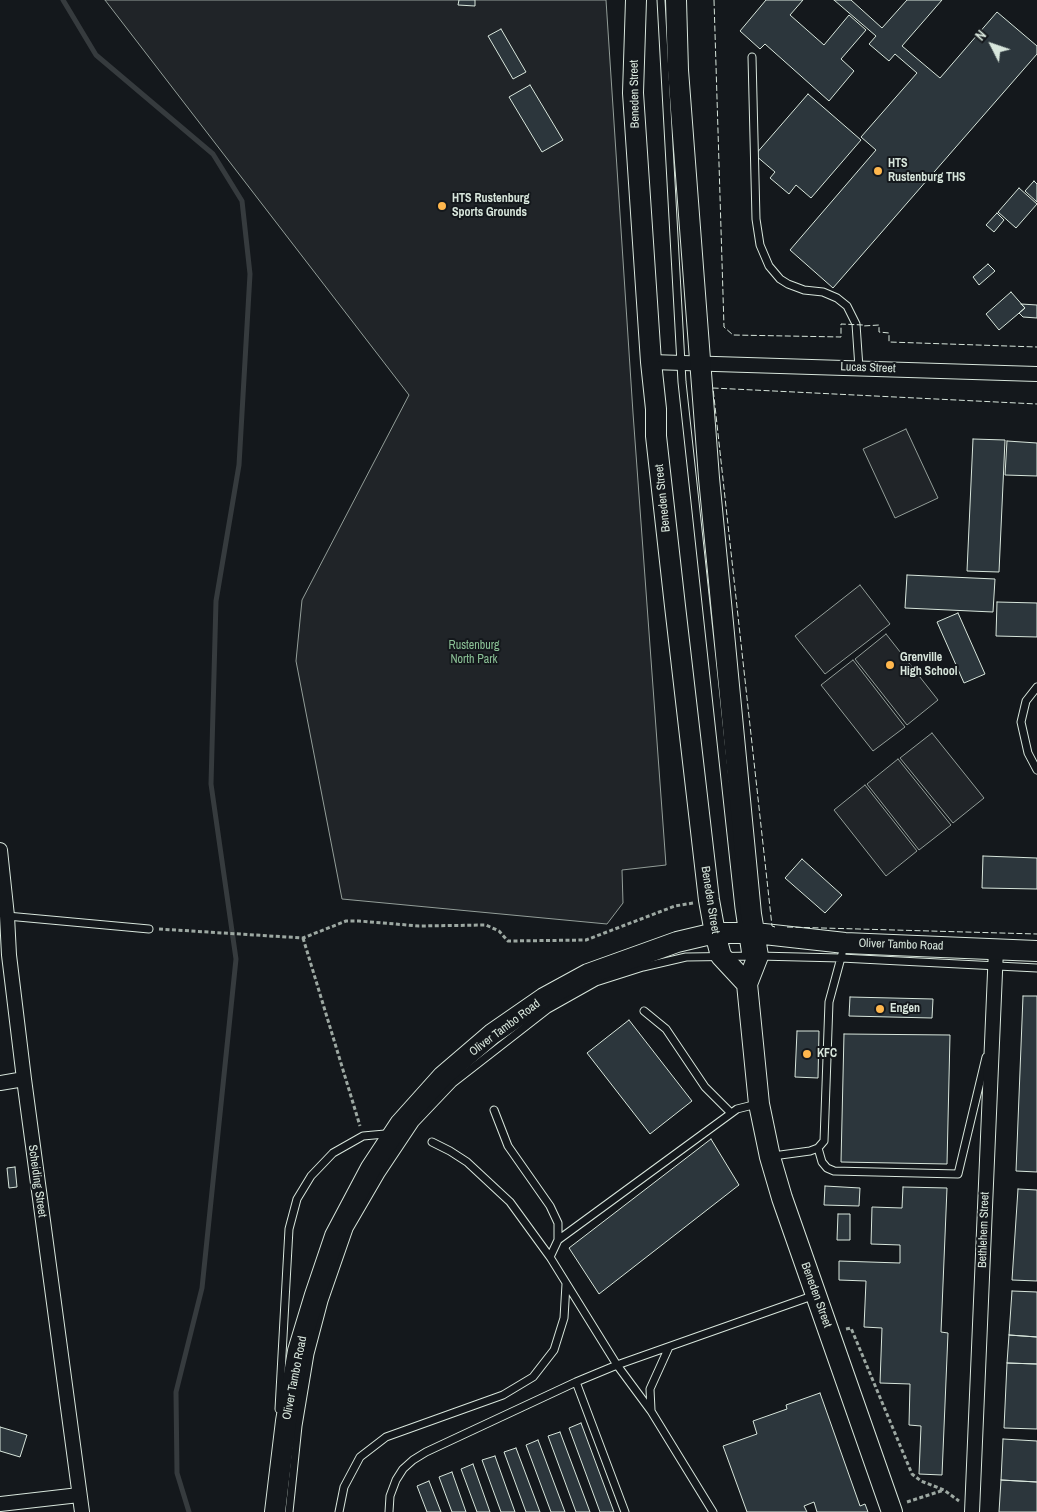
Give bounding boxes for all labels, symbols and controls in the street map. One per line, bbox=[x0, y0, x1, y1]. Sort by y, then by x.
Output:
north arrow bbox=[967, 20, 1017, 70]
text: N bbox=[971, 26, 990, 44]
street label: Beneden Street bbox=[627, 60, 643, 128]
place label: HTS Rustenburg THS bbox=[888, 157, 966, 185]
marker: HTS Rustenburg THS bbox=[872, 165, 884, 177]
place label: HTS Rustenburg Sports Grounds bbox=[452, 192, 530, 220]
marker: HTS Rustenburg Sports Grounds bbox=[436, 200, 448, 212]
street label: Lucas Street bbox=[840, 360, 896, 376]
street label: Beneden Street bbox=[652, 463, 674, 533]
park label: Rustenburg North Park bbox=[449, 639, 499, 667]
place label: Grenville High School bbox=[900, 651, 957, 679]
marker: Grenville High School bbox=[884, 659, 896, 671]
street label: Beneden Street bbox=[698, 865, 722, 935]
street label: Oliver Tambo Road bbox=[858, 936, 944, 954]
street label: Oliver Tambo Road bbox=[467, 997, 543, 1059]
place label: Engen bbox=[890, 1002, 920, 1016]
marker: Engen bbox=[874, 1003, 886, 1015]
place label: KFC bbox=[817, 1047, 837, 1061]
marker: KFC bbox=[801, 1048, 813, 1060]
street label: Scheiding Street bbox=[25, 1144, 49, 1218]
street label: Bethlehem Street bbox=[975, 1192, 993, 1268]
street label: Beneden Street bbox=[798, 1260, 834, 1330]
street label: Oliver Tambo Road bbox=[280, 1335, 310, 1421]

